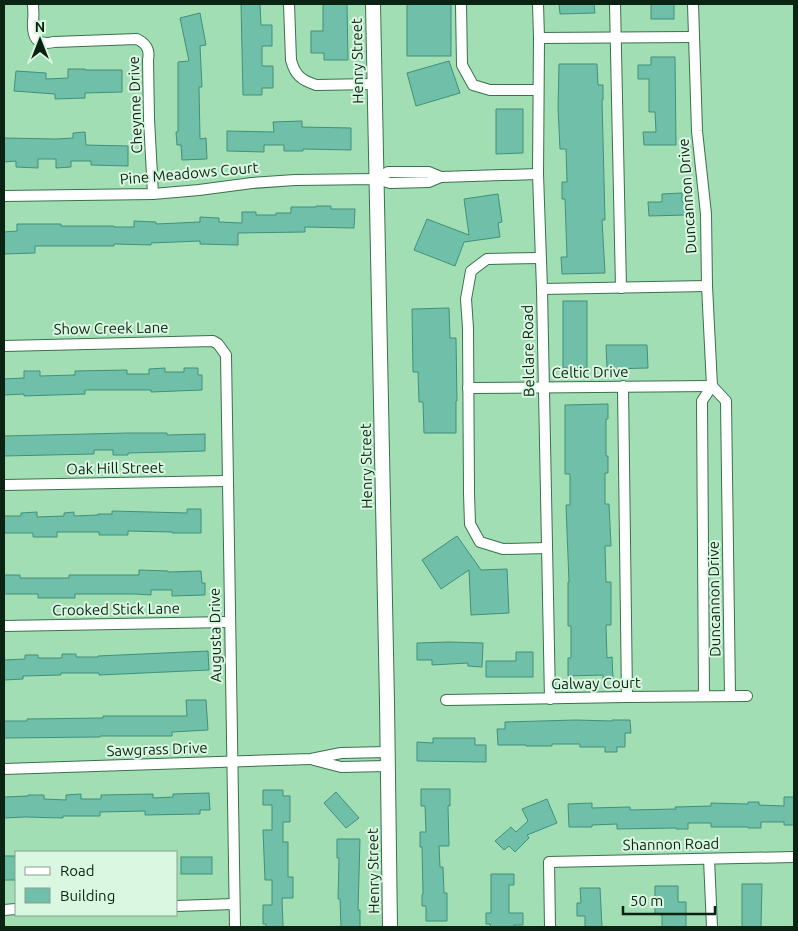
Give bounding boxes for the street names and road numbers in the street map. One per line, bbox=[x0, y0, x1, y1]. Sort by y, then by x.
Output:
street label: Henry Street bbox=[348, 18, 366, 104]
street label: Cheynne Drive bbox=[125, 56, 145, 154]
street label: Duncannon Drive bbox=[674, 138, 700, 254]
street label: Pine Meadows Court bbox=[119, 158, 259, 188]
street label: Belclare Road bbox=[519, 305, 537, 397]
street label: Show Creek Lane bbox=[53, 318, 169, 338]
street label: Celtic Drive bbox=[551, 363, 629, 381]
street label: Henry Street bbox=[357, 423, 375, 509]
street label: Oak Hill Street bbox=[66, 459, 164, 477]
street label: Duncannon Drive bbox=[704, 541, 724, 657]
street label: Augusta Drive bbox=[206, 588, 224, 682]
street label: Crooked Stick Lane bbox=[52, 599, 180, 619]
street label: Galway Court bbox=[551, 674, 641, 692]
street label: Sawgrass Drive bbox=[106, 739, 208, 759]
street label: Henry Street bbox=[364, 828, 382, 914]
street label: Shannon Road bbox=[623, 835, 719, 853]

